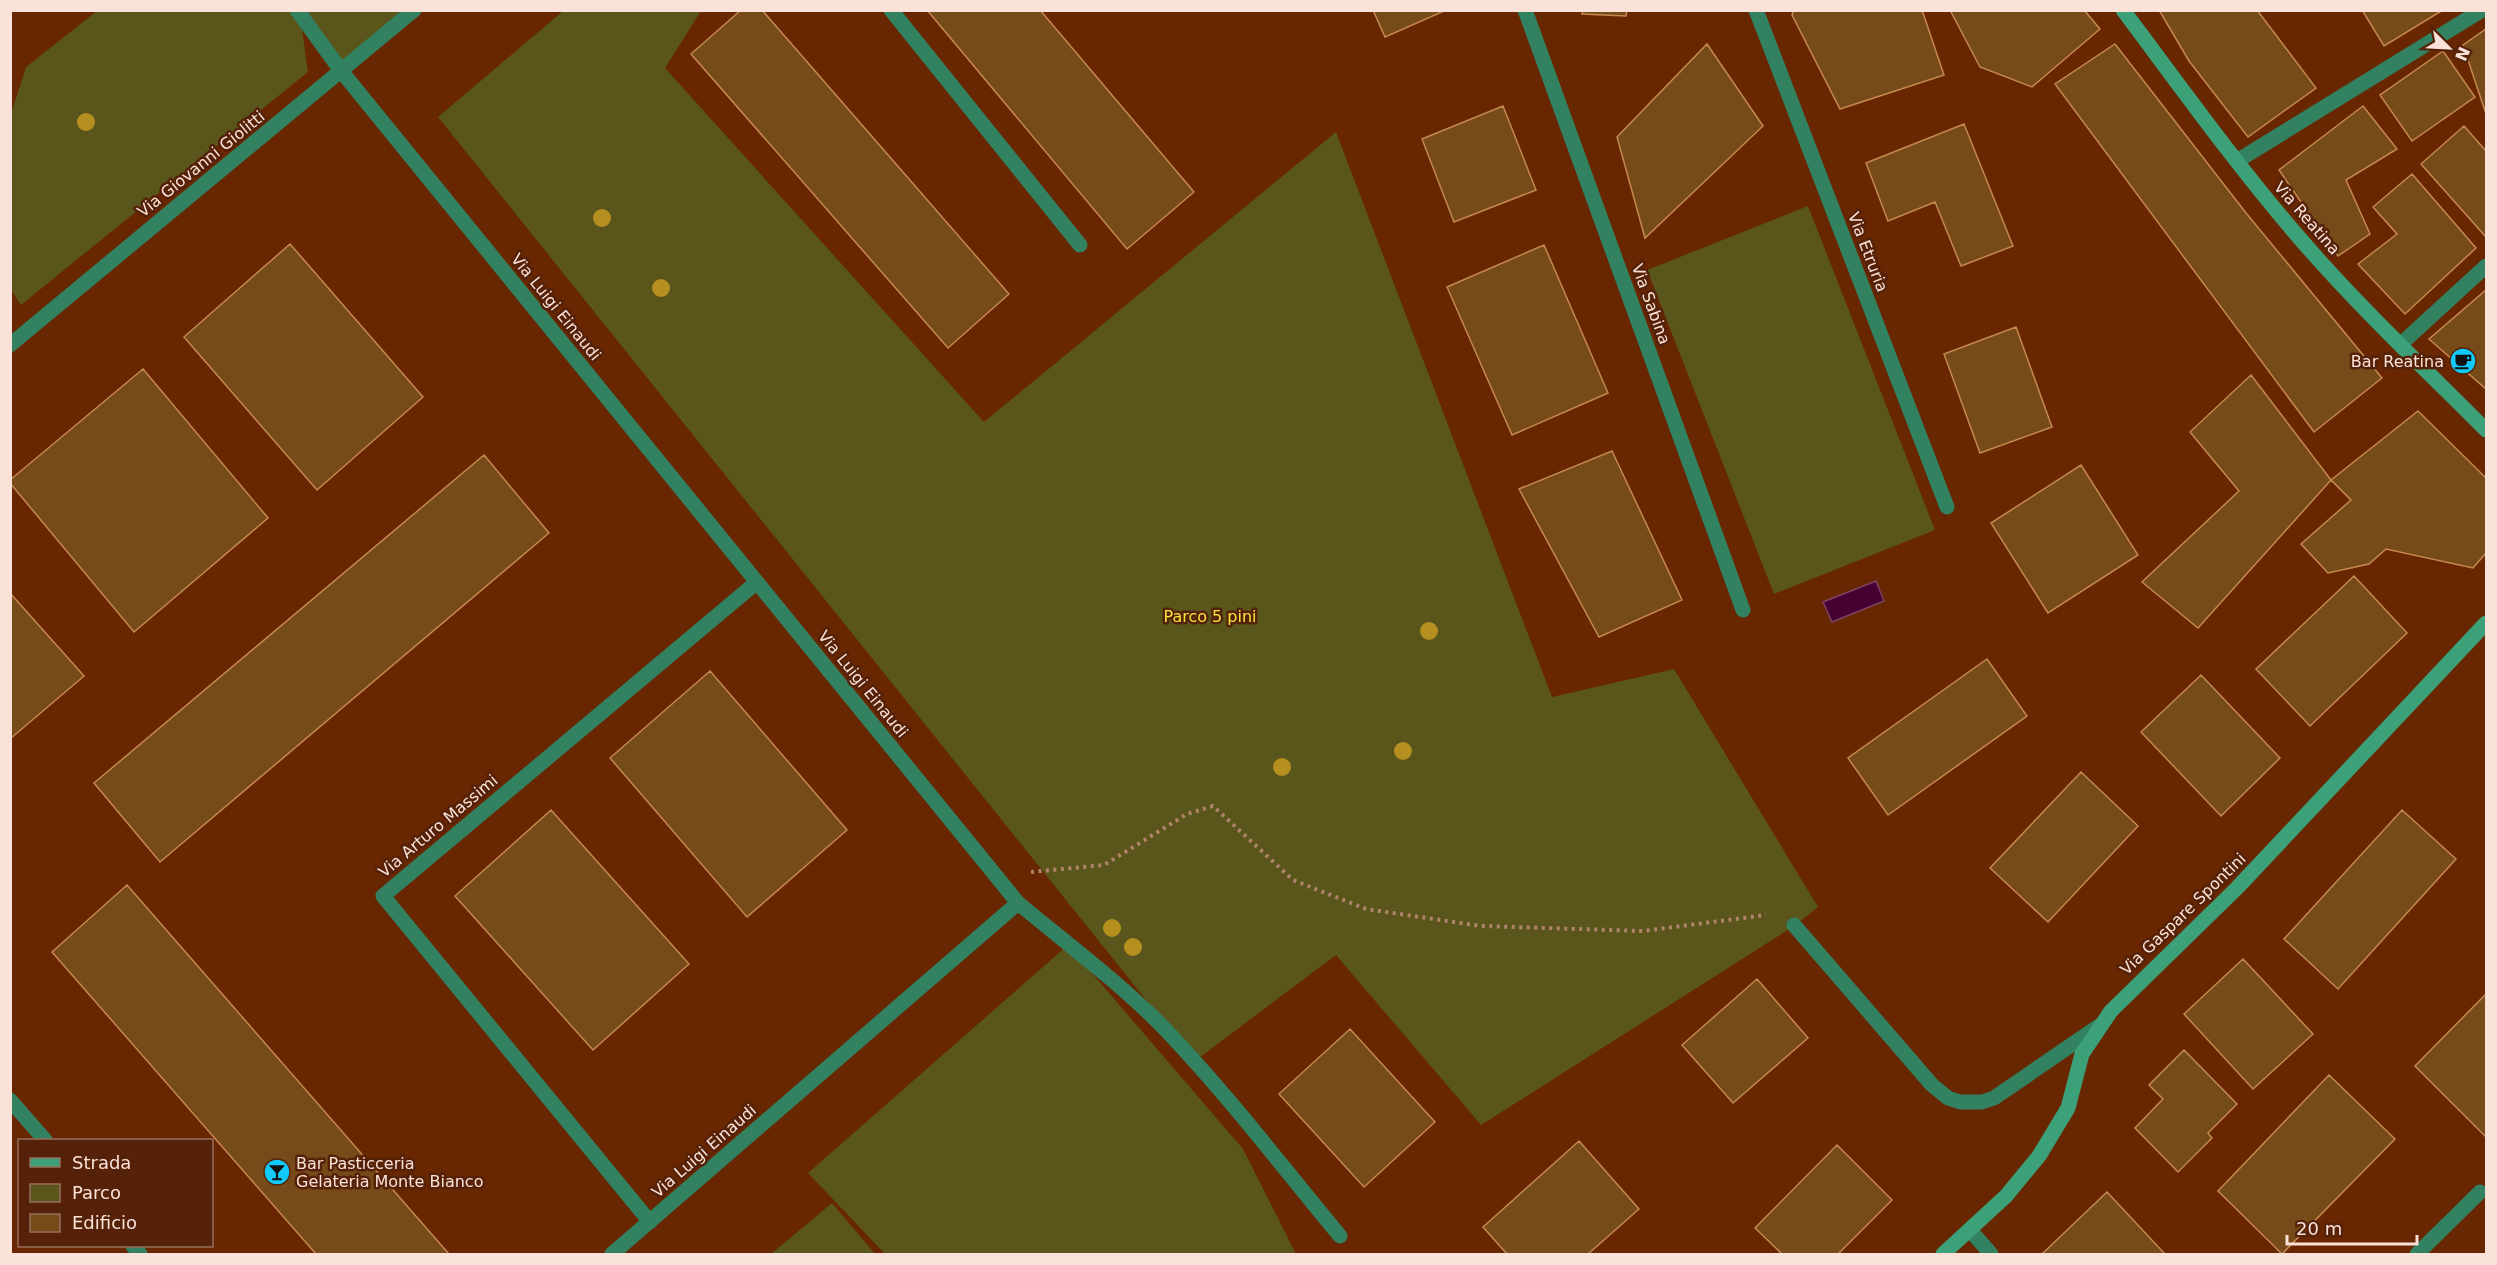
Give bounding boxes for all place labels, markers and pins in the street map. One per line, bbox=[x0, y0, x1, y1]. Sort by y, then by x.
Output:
cafe icon: Bar Reatina bbox=[2448, 346, 2478, 376]
place label: Bar Reatina bbox=[2351, 352, 2444, 371]
place label: Bar Pasticceria Gelateria Monte Bianco bbox=[296, 1154, 483, 1191]
bar icon: Bar Pasticceria Gelateria Monte Bianco bbox=[262, 1157, 292, 1187]

